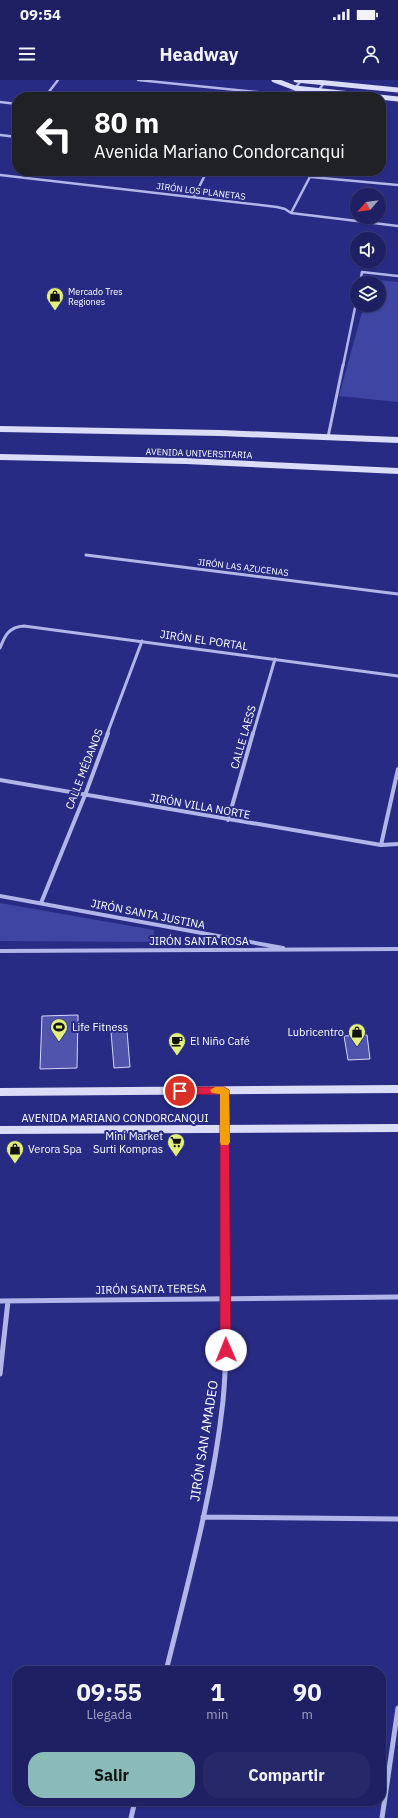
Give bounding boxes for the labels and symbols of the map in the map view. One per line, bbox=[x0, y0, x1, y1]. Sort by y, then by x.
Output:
street label: JIRÓN LOS PLANETAS bbox=[156, 179, 246, 202]
north arrow bbox=[350, 188, 386, 224]
shop icon: Mercado Tres Regiones bbox=[45, 286, 65, 311]
place label: Mercado Tres Regiones bbox=[68, 286, 123, 307]
street label: AVENIDA UNIVERSITARIA bbox=[145, 446, 253, 460]
street label: JIRÓN LAS AZUCENAS bbox=[197, 555, 289, 578]
street label: JIRÓN EL PORTAL bbox=[159, 627, 250, 653]
street label: CALLE LAESS bbox=[227, 703, 259, 771]
street label: CALLE MÉDANOS bbox=[62, 727, 106, 811]
street label: JIRÓN VILLA NORTE bbox=[148, 790, 252, 822]
street label: JIRÓN SANTA JUSTINA bbox=[90, 896, 206, 932]
street label: JIRÓN SANTA ROSA bbox=[149, 934, 249, 948]
sports icon: Life Fitness bbox=[49, 1017, 69, 1042]
place label: Life Fitness bbox=[72, 1020, 128, 1034]
shop icon: Lubricentro bbox=[347, 1022, 367, 1047]
place label: Lubricentro bbox=[287, 1025, 344, 1039]
cafe icon: El Niño Café bbox=[167, 1031, 187, 1056]
place label: El Niño Café bbox=[190, 1034, 250, 1048]
pin bbox=[163, 1074, 197, 1108]
street label: AVENIDA MARIANO CONDORCANQUI bbox=[21, 1111, 209, 1125]
place label: Mini Market Surti Kompras bbox=[93, 1129, 163, 1156]
supermarket icon: Mini Market Surti Kompras bbox=[166, 1132, 186, 1157]
shop icon: Verora Spa bbox=[5, 1139, 25, 1164]
place label: Verora Spa bbox=[28, 1142, 82, 1156]
street label: JIRÓN SANTA TERESA bbox=[95, 1281, 207, 1297]
position arrow bbox=[205, 1329, 247, 1371]
street label: JIRÓN SAN AMADEO bbox=[186, 1379, 222, 1503]

